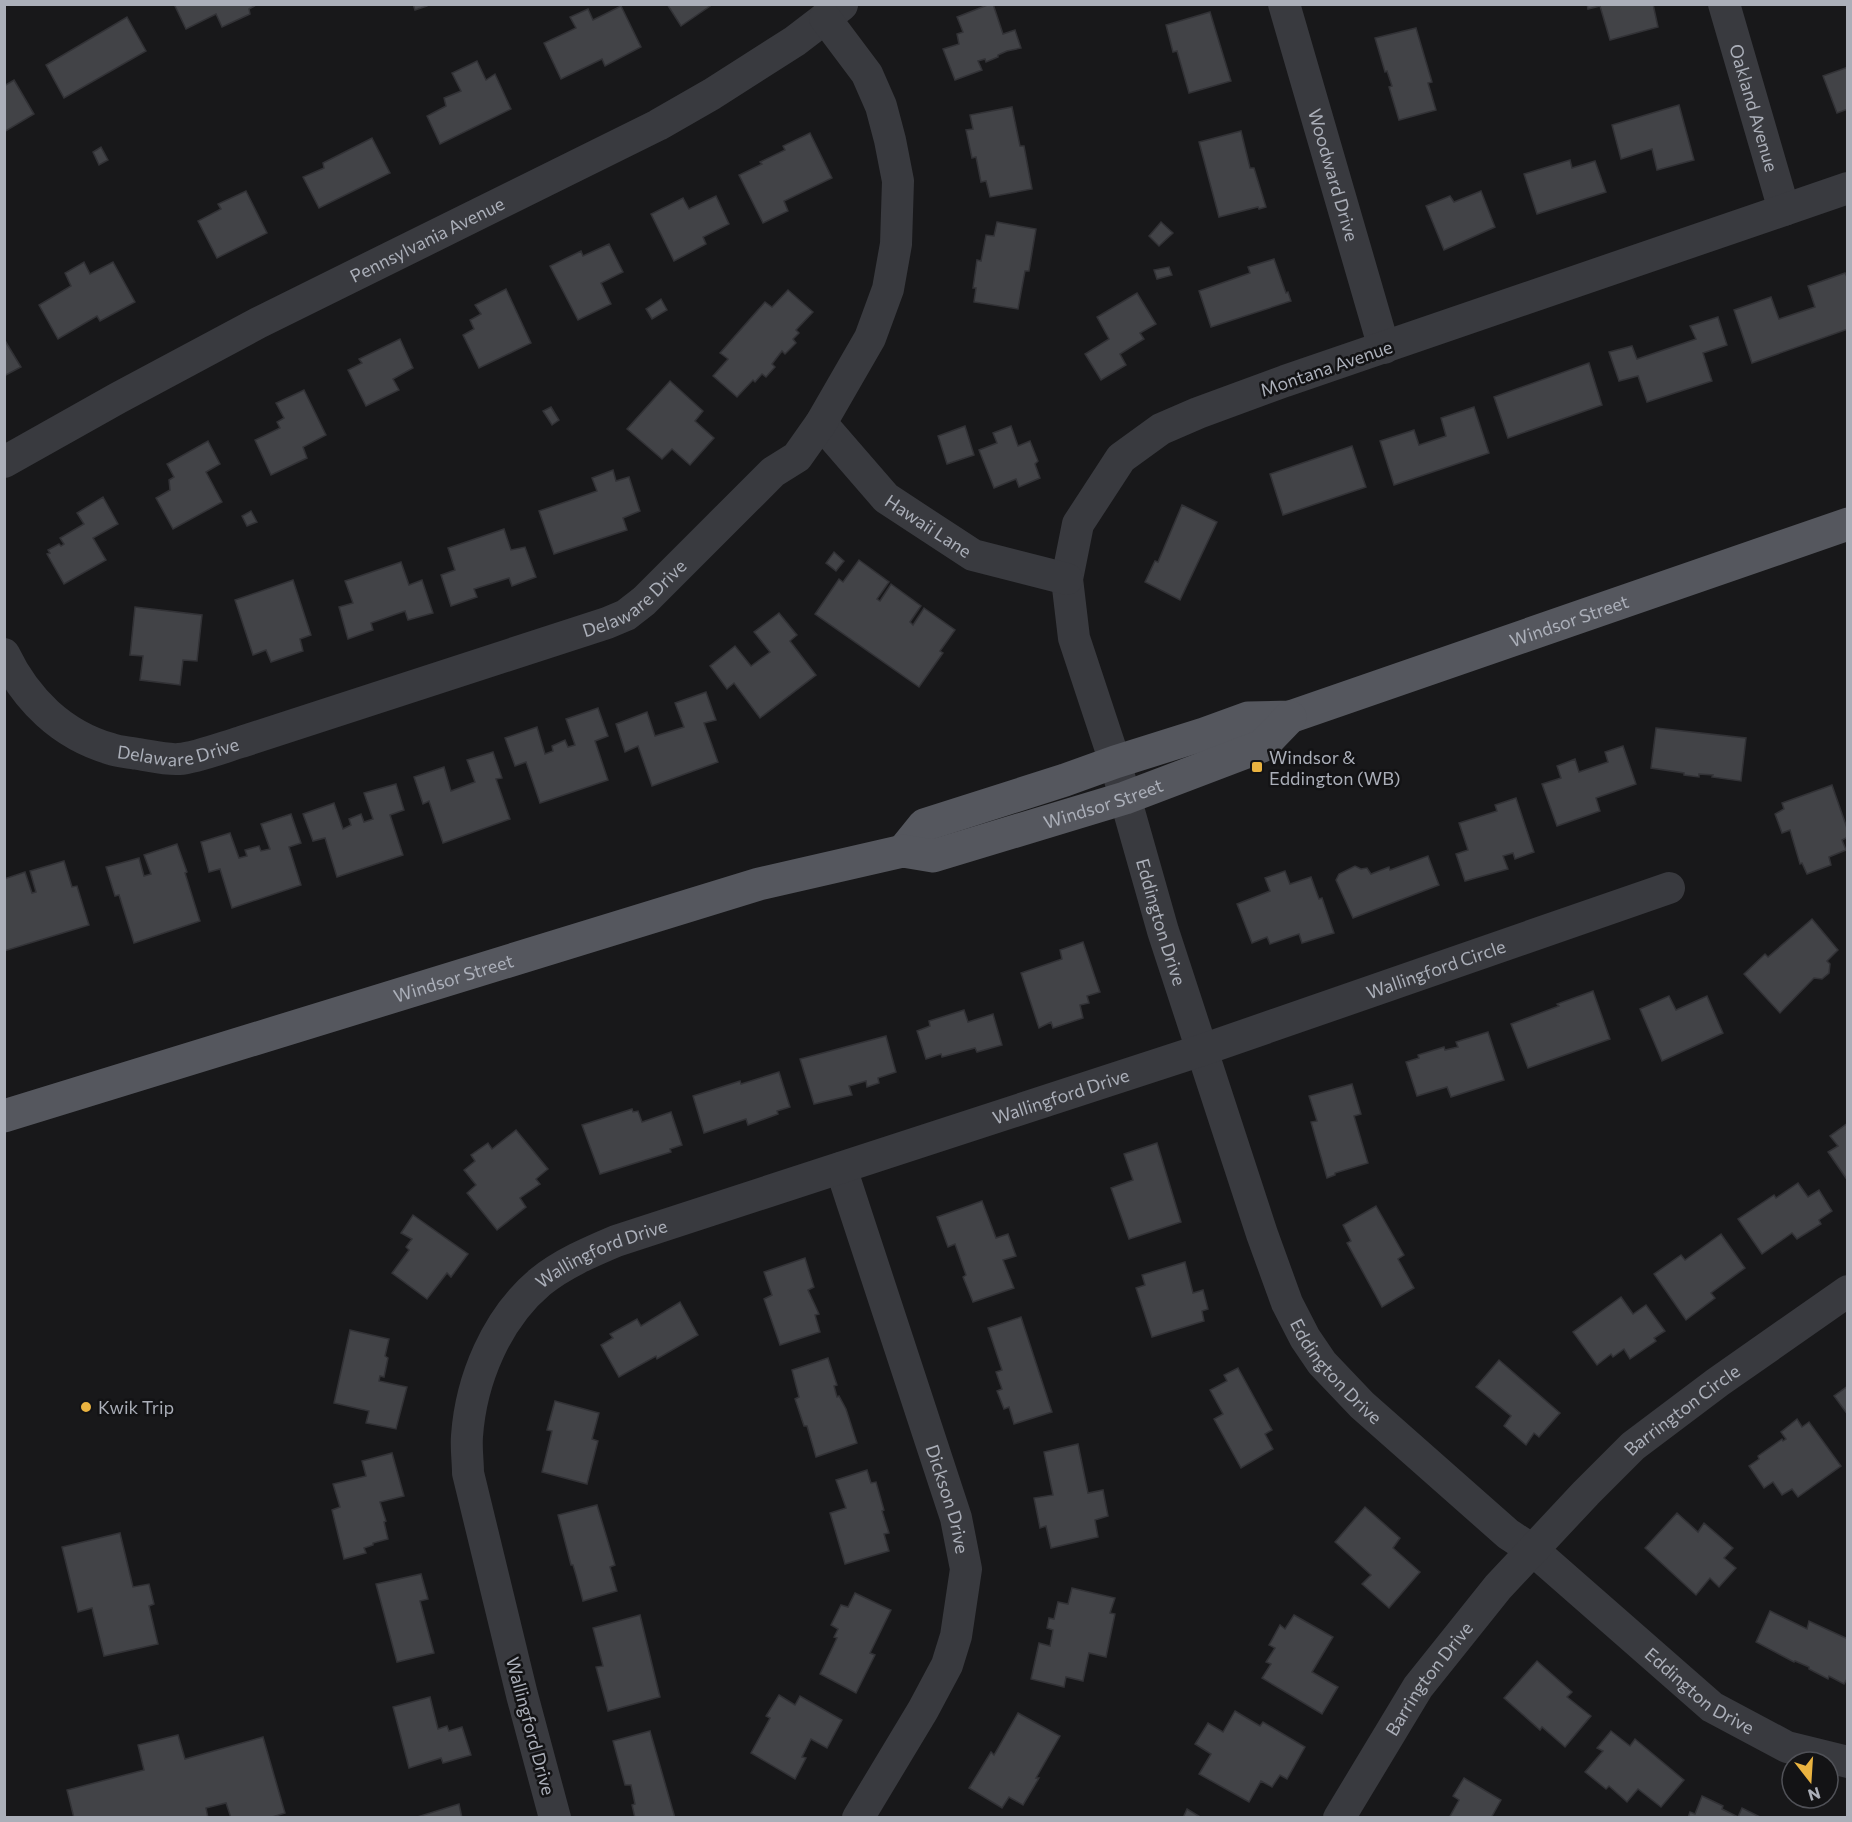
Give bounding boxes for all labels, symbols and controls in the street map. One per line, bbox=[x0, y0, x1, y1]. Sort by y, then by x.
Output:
street label: Oakland Avenue bbox=[1725, 41, 1783, 174]
street label: Woodward Drive bbox=[1304, 106, 1363, 244]
street label: Pennsylvania Avenue bbox=[346, 192, 508, 287]
street label: Montana Avenue bbox=[1257, 335, 1395, 401]
street label: Hawaii Lane bbox=[881, 490, 976, 562]
street label: Delaware Drive bbox=[579, 555, 690, 641]
street label: Windsor Street bbox=[1507, 590, 1631, 651]
street label: Delaware Drive bbox=[116, 732, 241, 770]
place label: Windsor & Eddington (WB) bbox=[1269, 746, 1400, 789]
marker: Windsor & Eddington (WB) bbox=[1250, 760, 1264, 774]
street label: Windsor Street bbox=[1041, 774, 1166, 833]
street label: Eddington Drive bbox=[1132, 856, 1191, 988]
street label: Wallingford Circle bbox=[1363, 935, 1508, 1003]
street label: Windsor Street bbox=[391, 949, 516, 1007]
street label: Wallingford Drive bbox=[990, 1064, 1132, 1129]
street label: Wallingford Drive bbox=[531, 1214, 670, 1292]
street label: Eddington Drive bbox=[1286, 1315, 1386, 1428]
street label: Barrington Circle bbox=[1619, 1359, 1744, 1460]
place label: Kwik Trip bbox=[98, 1396, 174, 1418]
marker: Kwik Trip bbox=[79, 1400, 93, 1414]
street label: Dickson Drive bbox=[922, 1442, 974, 1555]
street label: Barrington Drive bbox=[1380, 1617, 1477, 1740]
street label: Eddington Drive bbox=[1641, 1643, 1758, 1739]
street label: Wallingford Drive bbox=[502, 1654, 560, 1798]
north arrow bbox=[1780, 1750, 1840, 1810]
text: N bbox=[1806, 1784, 1823, 1806]

